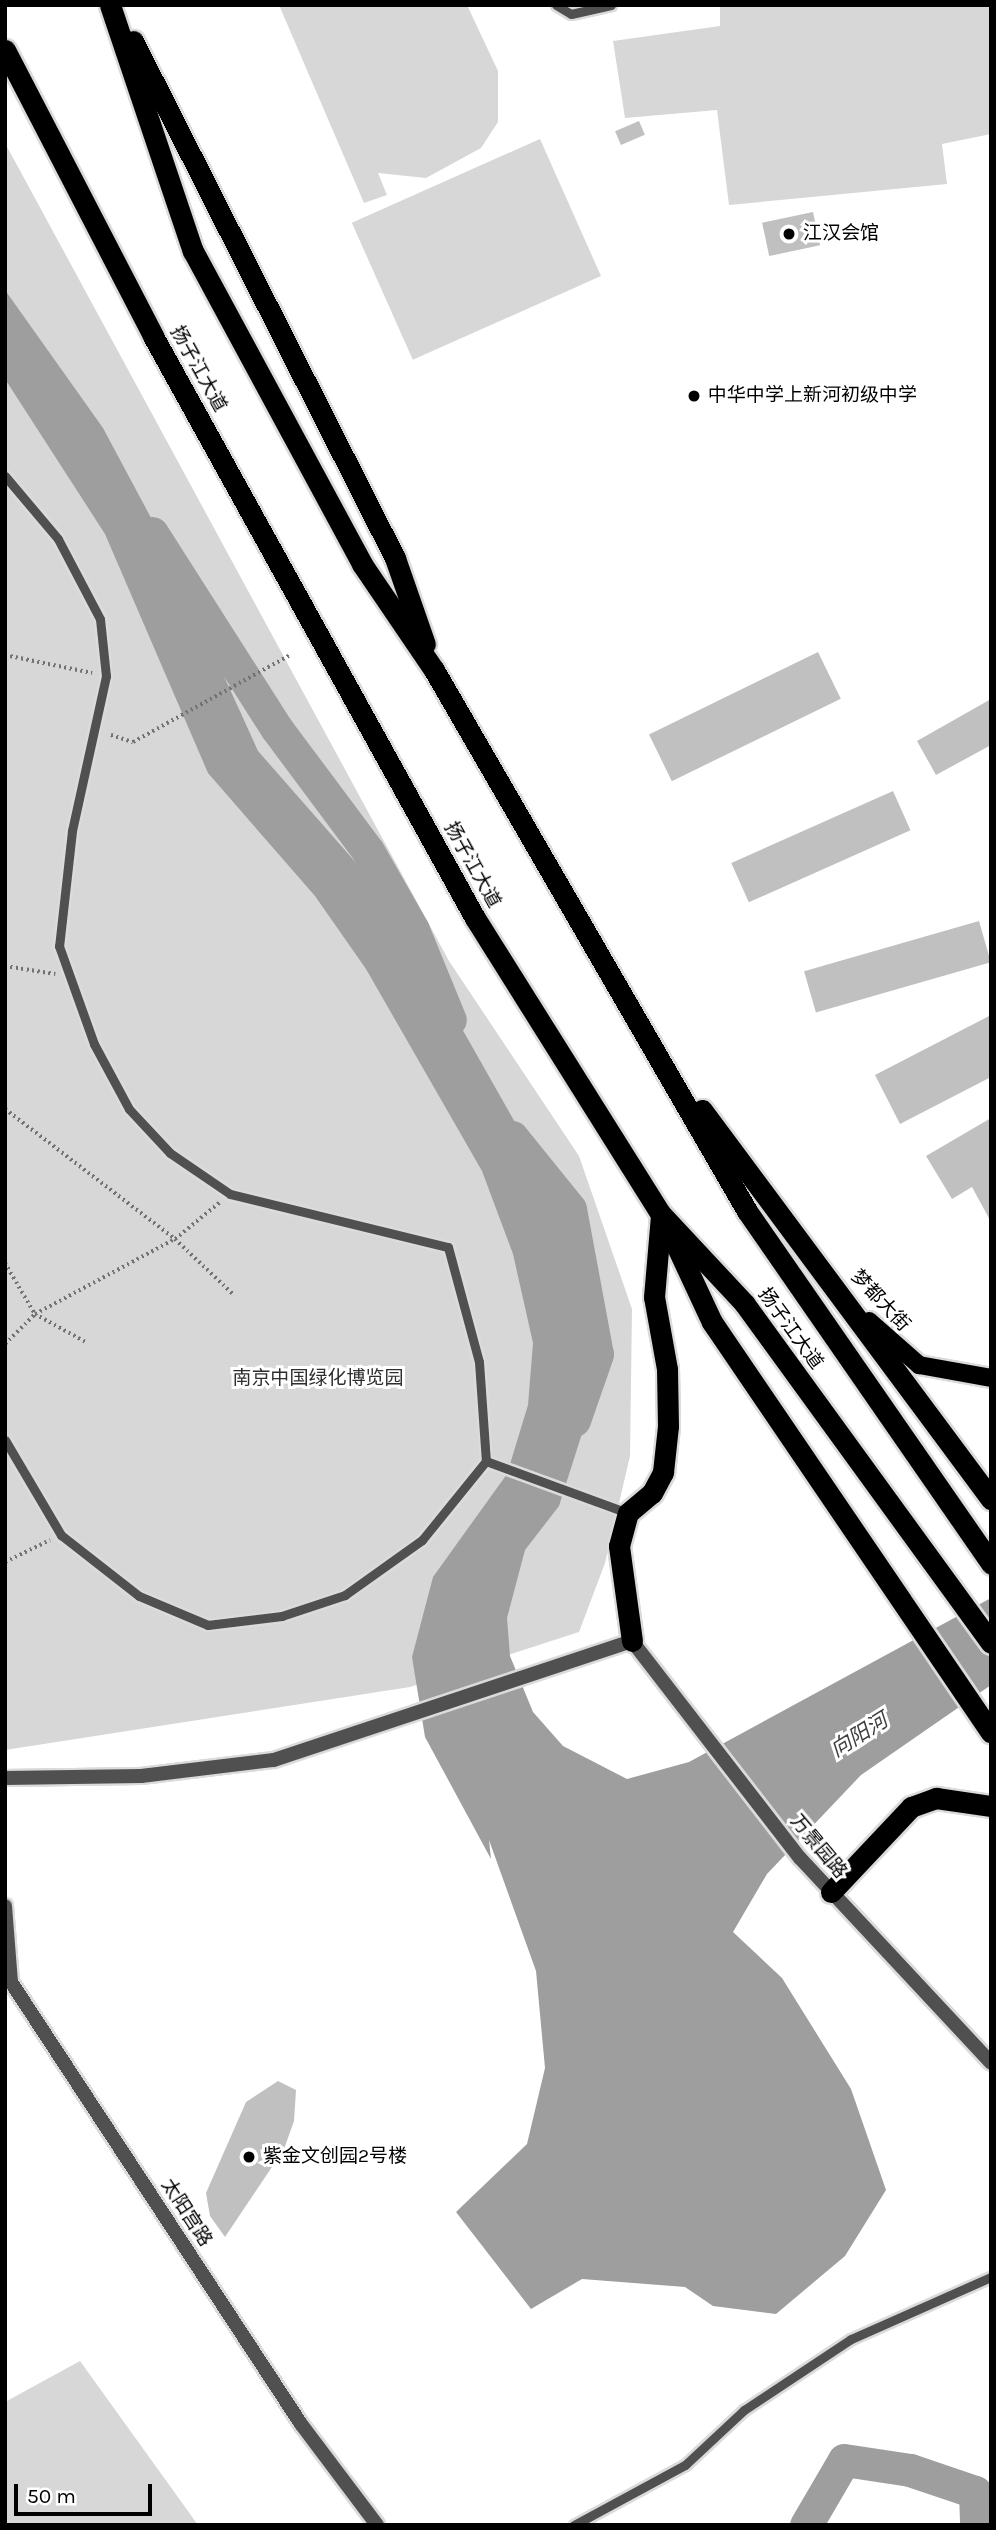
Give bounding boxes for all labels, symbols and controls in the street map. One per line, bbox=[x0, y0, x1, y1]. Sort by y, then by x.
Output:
place label: 江汉会馆 bbox=[803, 223, 879, 245]
marker: 江汉会馆 bbox=[781, 226, 797, 242]
street label: 扬子江大道 bbox=[165, 322, 231, 416]
place label: 中华中学上新河初级中学 bbox=[708, 385, 917, 407]
marker: 中华中学上新河初级中学 bbox=[686, 388, 702, 404]
street label: 扬子江大道 bbox=[439, 818, 505, 912]
street label: 梦都大街 bbox=[846, 1265, 914, 1337]
street label: 扬子江大道 bbox=[753, 1284, 827, 1374]
park label: 南京中国绿化博览园 bbox=[233, 1368, 403, 1390]
water label: 向阳河 bbox=[826, 1708, 892, 1762]
street label: 万景园路 bbox=[785, 1811, 851, 1883]
place label: 紫金文创园2号楼 bbox=[263, 2146, 407, 2168]
marker: 紫金文创园2号楼 bbox=[241, 2149, 257, 2165]
street label: 太阳宫路 bbox=[156, 2175, 216, 2251]
scale bar bbox=[18, 2470, 156, 2514]
text: 50 m bbox=[27, 2484, 76, 2508]

